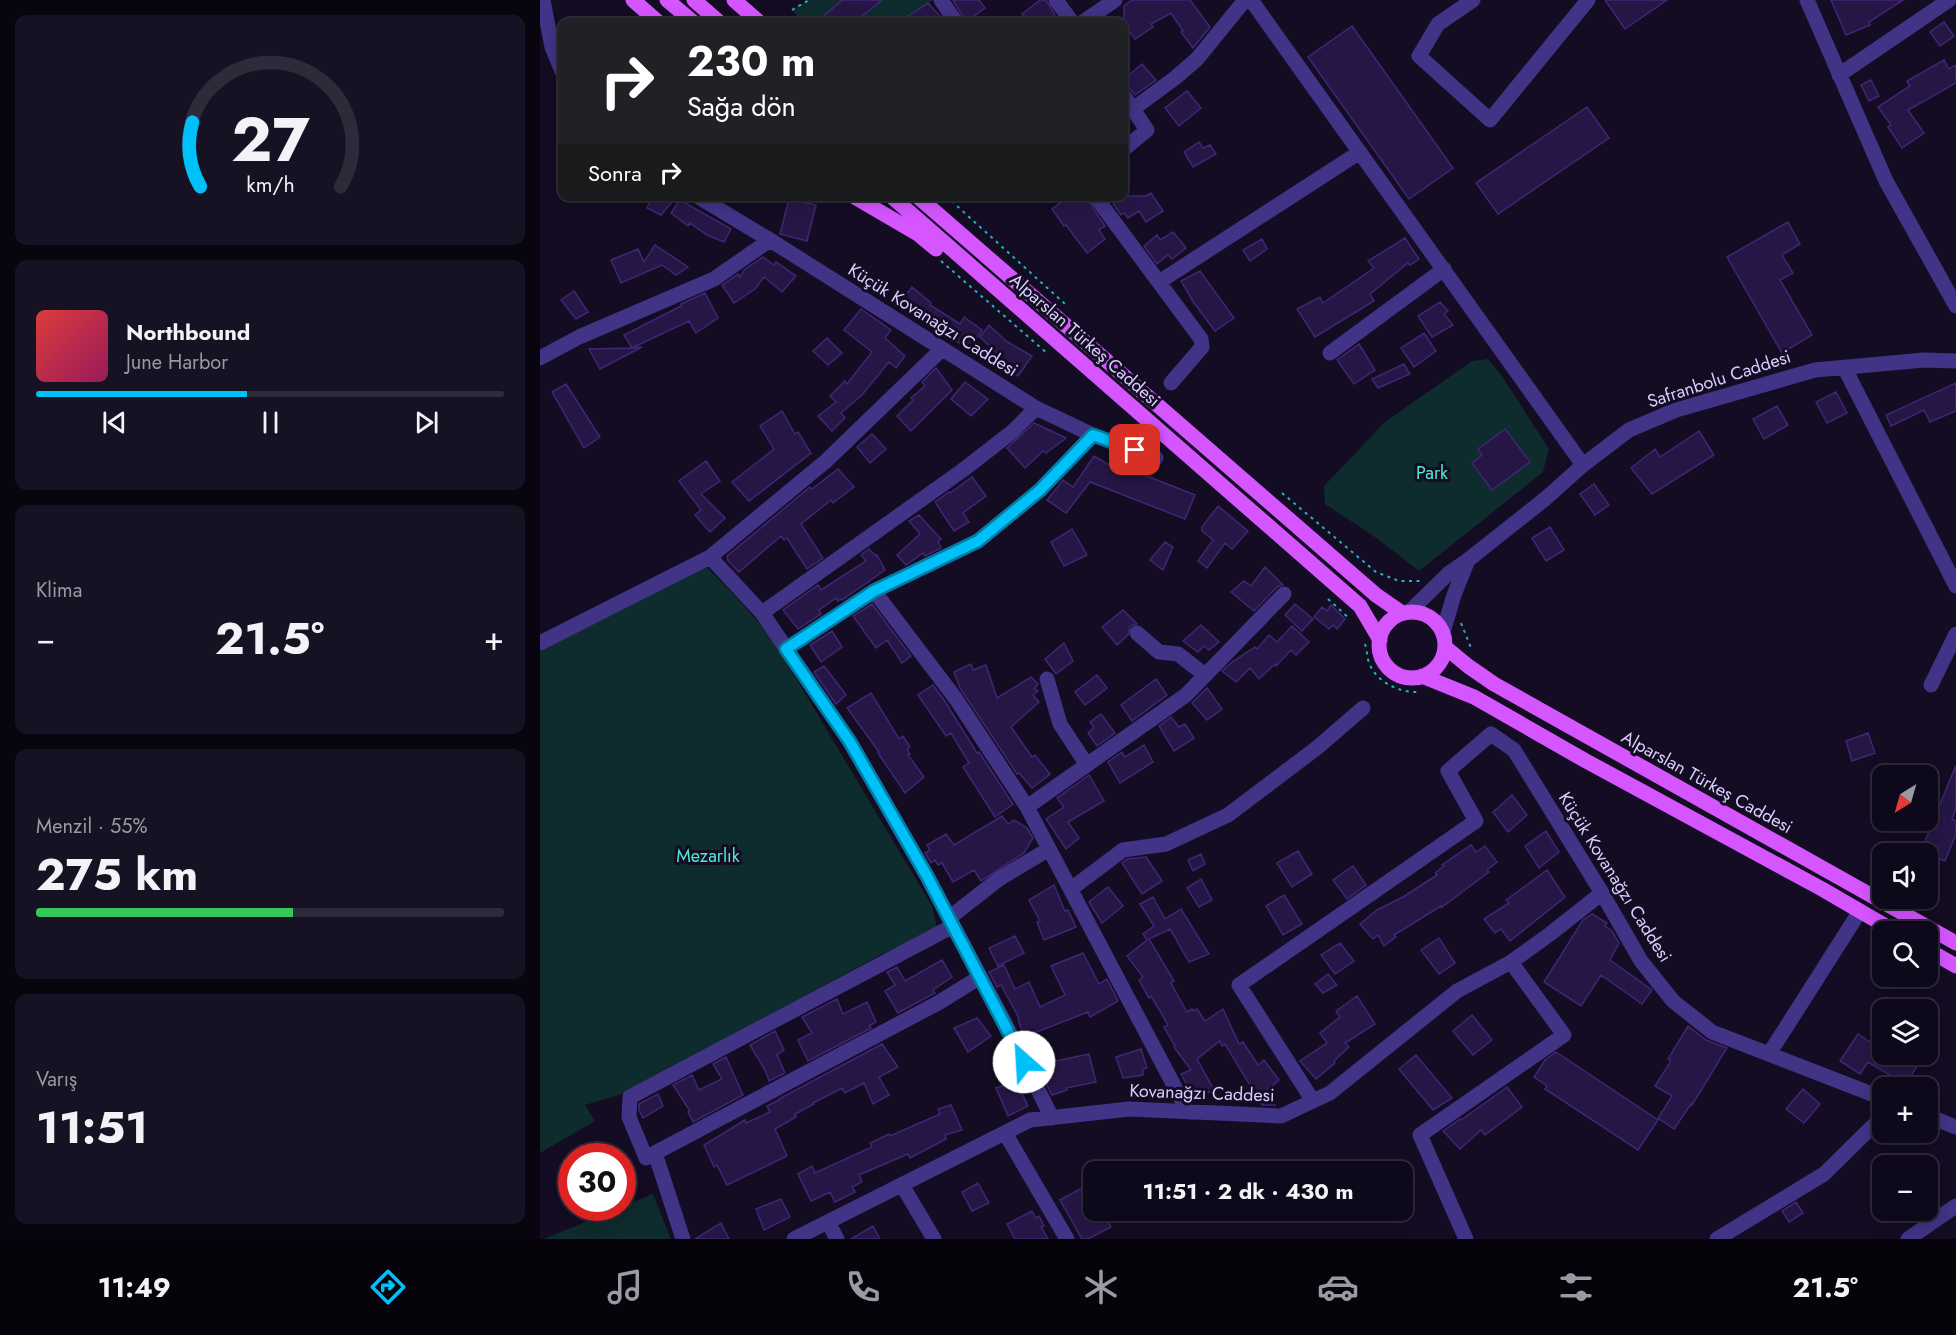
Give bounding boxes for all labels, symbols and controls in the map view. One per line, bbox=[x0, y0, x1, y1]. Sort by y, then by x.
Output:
text: 230 m bbox=[687, 31, 815, 92]
icon: right bbox=[588, 42, 666, 120]
text: Sağa dön bbox=[687, 87, 796, 126]
text: 27 bbox=[231, 94, 310, 184]
icon: right bbox=[654, 156, 687, 189]
text: Sonra bbox=[588, 157, 642, 189]
text: km/h bbox=[246, 169, 294, 200]
street label: Küçük Kovanağzı Caddesi bbox=[843, 257, 1023, 383]
street label: Alparslan Türkeş Caddesi bbox=[1004, 267, 1166, 413]
text: Northbound bbox=[126, 316, 250, 348]
street label: Safranbolu Caddesi bbox=[1644, 343, 1794, 415]
text: June Harbor bbox=[126, 348, 228, 377]
icon: previous bbox=[98, 406, 131, 439]
icon: pause bbox=[254, 406, 287, 439]
icon: next bbox=[410, 406, 443, 439]
pin bbox=[1109, 424, 1160, 475]
icon: arrive bbox=[1118, 433, 1151, 466]
park label: Park bbox=[1416, 460, 1448, 486]
text: Klima bbox=[36, 576, 82, 605]
text: 21.5° bbox=[215, 606, 324, 671]
text: − bbox=[36, 615, 55, 662]
text: + bbox=[484, 615, 504, 662]
street label: Alparslan Türkeş Caddesi bbox=[1617, 724, 1797, 840]
north arrow bbox=[1872, 765, 1938, 831]
map controls bbox=[1872, 765, 1938, 1221]
street label: Küçük Kovanağzı Caddesi bbox=[1552, 787, 1678, 967]
text: Menzil · 55% bbox=[36, 812, 148, 841]
text: 275 km bbox=[36, 842, 198, 907]
park label: Mezarlık bbox=[676, 843, 740, 869]
button: sound bbox=[1872, 843, 1938, 909]
button: search bbox=[1872, 921, 1938, 987]
button: layers bbox=[1872, 999, 1938, 1065]
position arrow bbox=[992, 1030, 1056, 1094]
text: Varış bbox=[36, 1065, 77, 1094]
street label: Kovanağzı Caddesi bbox=[1129, 1077, 1275, 1109]
button: + bbox=[1872, 1077, 1938, 1143]
text: 11:51 bbox=[36, 1095, 148, 1160]
speed limit sign: 30 bbox=[558, 1143, 636, 1221]
button: − bbox=[1872, 1155, 1938, 1221]
text: 11:51 · 2 dk · 430 m bbox=[1143, 1175, 1353, 1207]
icon: directions bbox=[367, 1266, 409, 1308]
icon: music bbox=[604, 1266, 646, 1308]
icon: phone bbox=[842, 1266, 884, 1308]
icon: climate bbox=[1080, 1266, 1122, 1308]
icon: car bbox=[1317, 1266, 1359, 1308]
icon: filters bbox=[1555, 1266, 1597, 1308]
text: 11:49 bbox=[98, 1268, 171, 1307]
text: 21.5° bbox=[1793, 1268, 1858, 1307]

